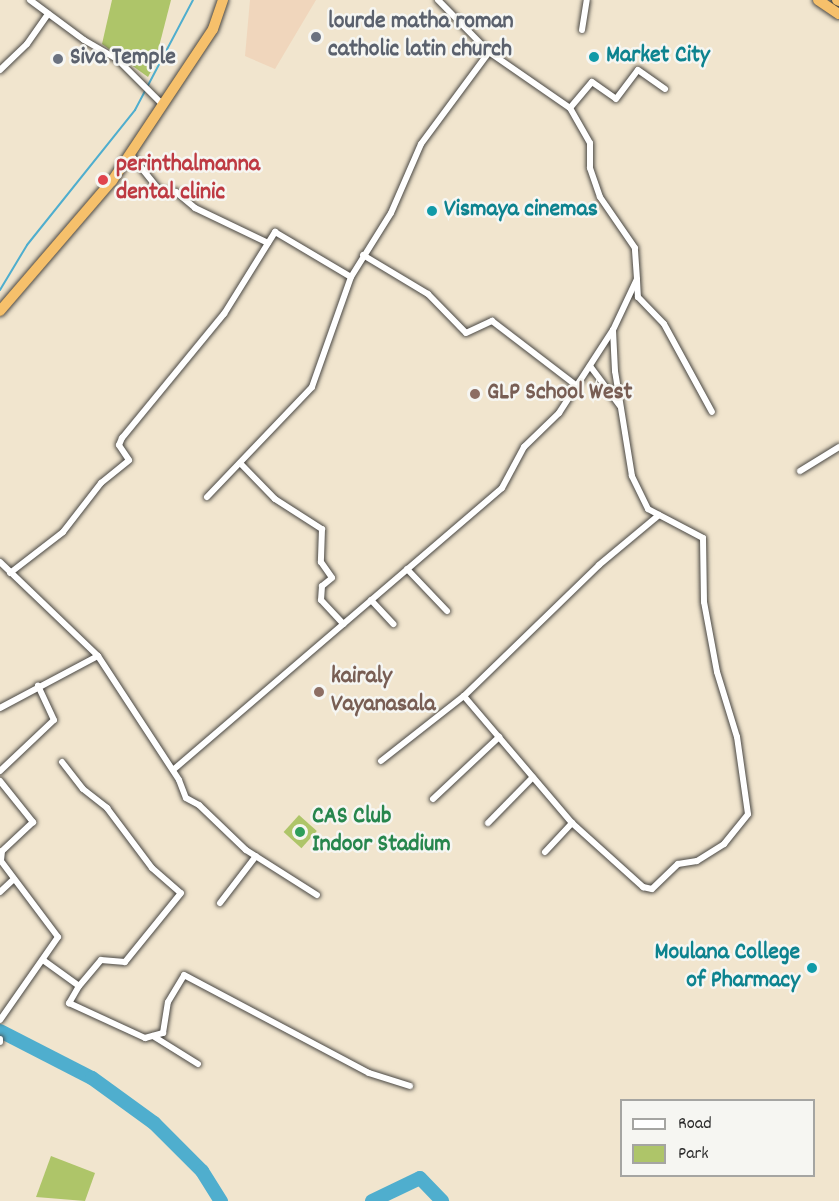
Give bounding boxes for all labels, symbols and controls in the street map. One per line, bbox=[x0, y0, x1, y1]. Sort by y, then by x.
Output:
place label: lourde matha roman catholic latin church bbox=[328, 9, 514, 65]
marker: lourde matha roman catholic latin church bbox=[309, 30, 323, 44]
place label: Market City bbox=[606, 43, 710, 71]
place label: Siva Temple bbox=[70, 45, 176, 73]
marker: Market City bbox=[587, 50, 601, 64]
marker: Siva Temple bbox=[51, 52, 65, 66]
place label: perinthalmanna dental clinic bbox=[116, 152, 260, 208]
marker: perinthalmanna dental clinic bbox=[94, 171, 112, 189]
place label: Vismaya cinemas bbox=[444, 197, 598, 225]
marker: Vismaya cinemas bbox=[425, 204, 439, 218]
place label: GLP School West bbox=[487, 380, 632, 408]
marker: GLP School West bbox=[468, 387, 482, 401]
place label: kairaly Vayanasala bbox=[331, 664, 435, 720]
marker: kairaly Vayanasala bbox=[312, 685, 326, 699]
place label: CAS Club Indoor Stadium bbox=[312, 804, 451, 860]
marker: CAS Club Indoor Stadium bbox=[293, 825, 307, 839]
place label: Moulana College of Pharmacy bbox=[655, 940, 800, 996]
marker: Moulana College of Pharmacy bbox=[805, 961, 819, 975]
legend bbox=[620, 1099, 815, 1177]
text: Road bbox=[678, 1112, 712, 1137]
text: Park bbox=[678, 1142, 709, 1167]

